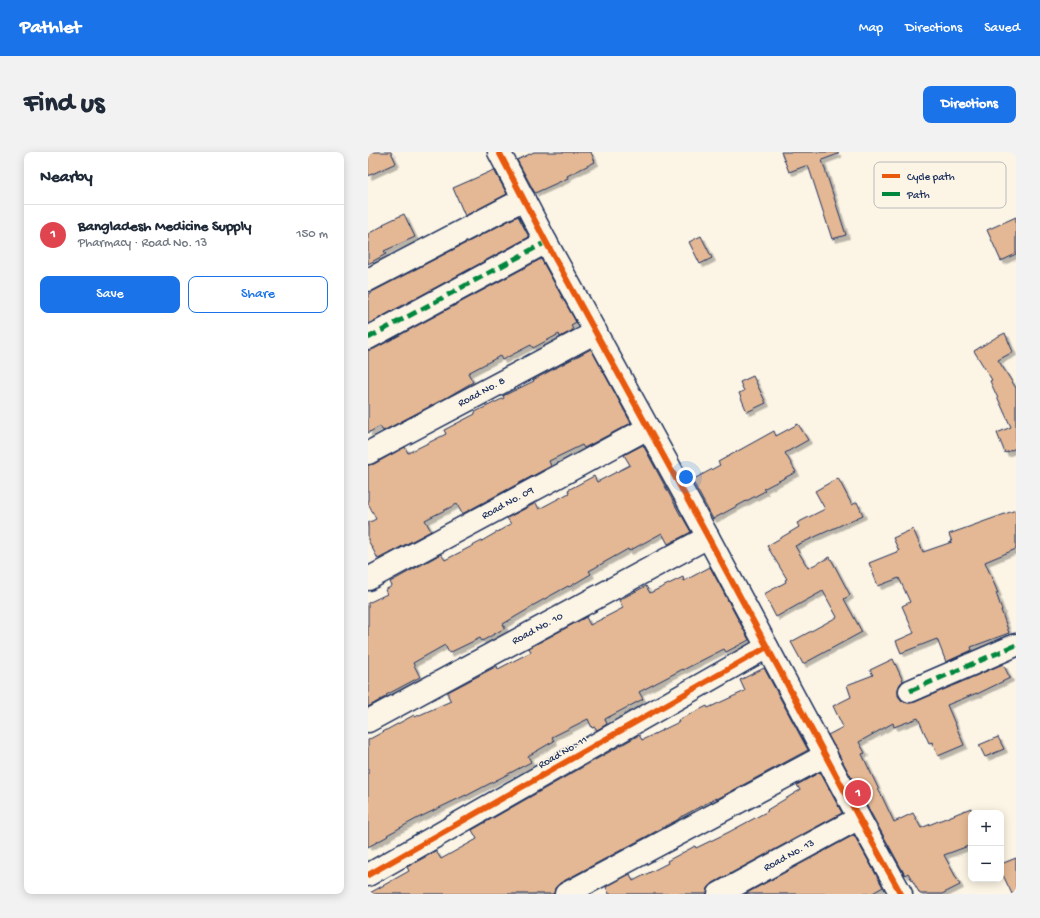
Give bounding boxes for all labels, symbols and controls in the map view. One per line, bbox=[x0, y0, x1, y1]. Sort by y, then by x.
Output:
text: Pathlet bbox=[20, 17, 81, 40]
text: Map bbox=[859, 20, 883, 37]
text: Directions bbox=[905, 20, 962, 37]
text: Saved bbox=[984, 20, 1020, 37]
button: Directions bbox=[923, 86, 1016, 123]
text: Find us bbox=[24, 88, 104, 121]
legend bbox=[874, 162, 1006, 208]
text: Nearby bbox=[40, 168, 93, 188]
text: Cycle path bbox=[907, 172, 955, 184]
text: Path bbox=[906, 190, 930, 202]
text: Bangladesh Medicine Supply bbox=[78, 218, 251, 236]
text: 1 bbox=[50, 227, 56, 242]
text: 150 m bbox=[296, 227, 328, 242]
text: Pharmacy · Road No. 13 bbox=[78, 236, 207, 251]
button: Save bbox=[40, 276, 180, 313]
button: Share bbox=[188, 276, 328, 313]
street label: Road No. 8 bbox=[456, 375, 508, 410]
your location bbox=[676, 467, 696, 487]
street label: Road No. 09 bbox=[480, 484, 536, 522]
street label: Road No. 10 bbox=[510, 610, 565, 648]
street label: Road No. 11 bbox=[536, 734, 590, 772]
pin: 1 bbox=[845, 778, 871, 808]
map controls bbox=[968, 810, 1004, 882]
button: + bbox=[968, 810, 1004, 846]
street label: Road No. 13 bbox=[762, 837, 817, 874]
button: − bbox=[968, 846, 1004, 882]

